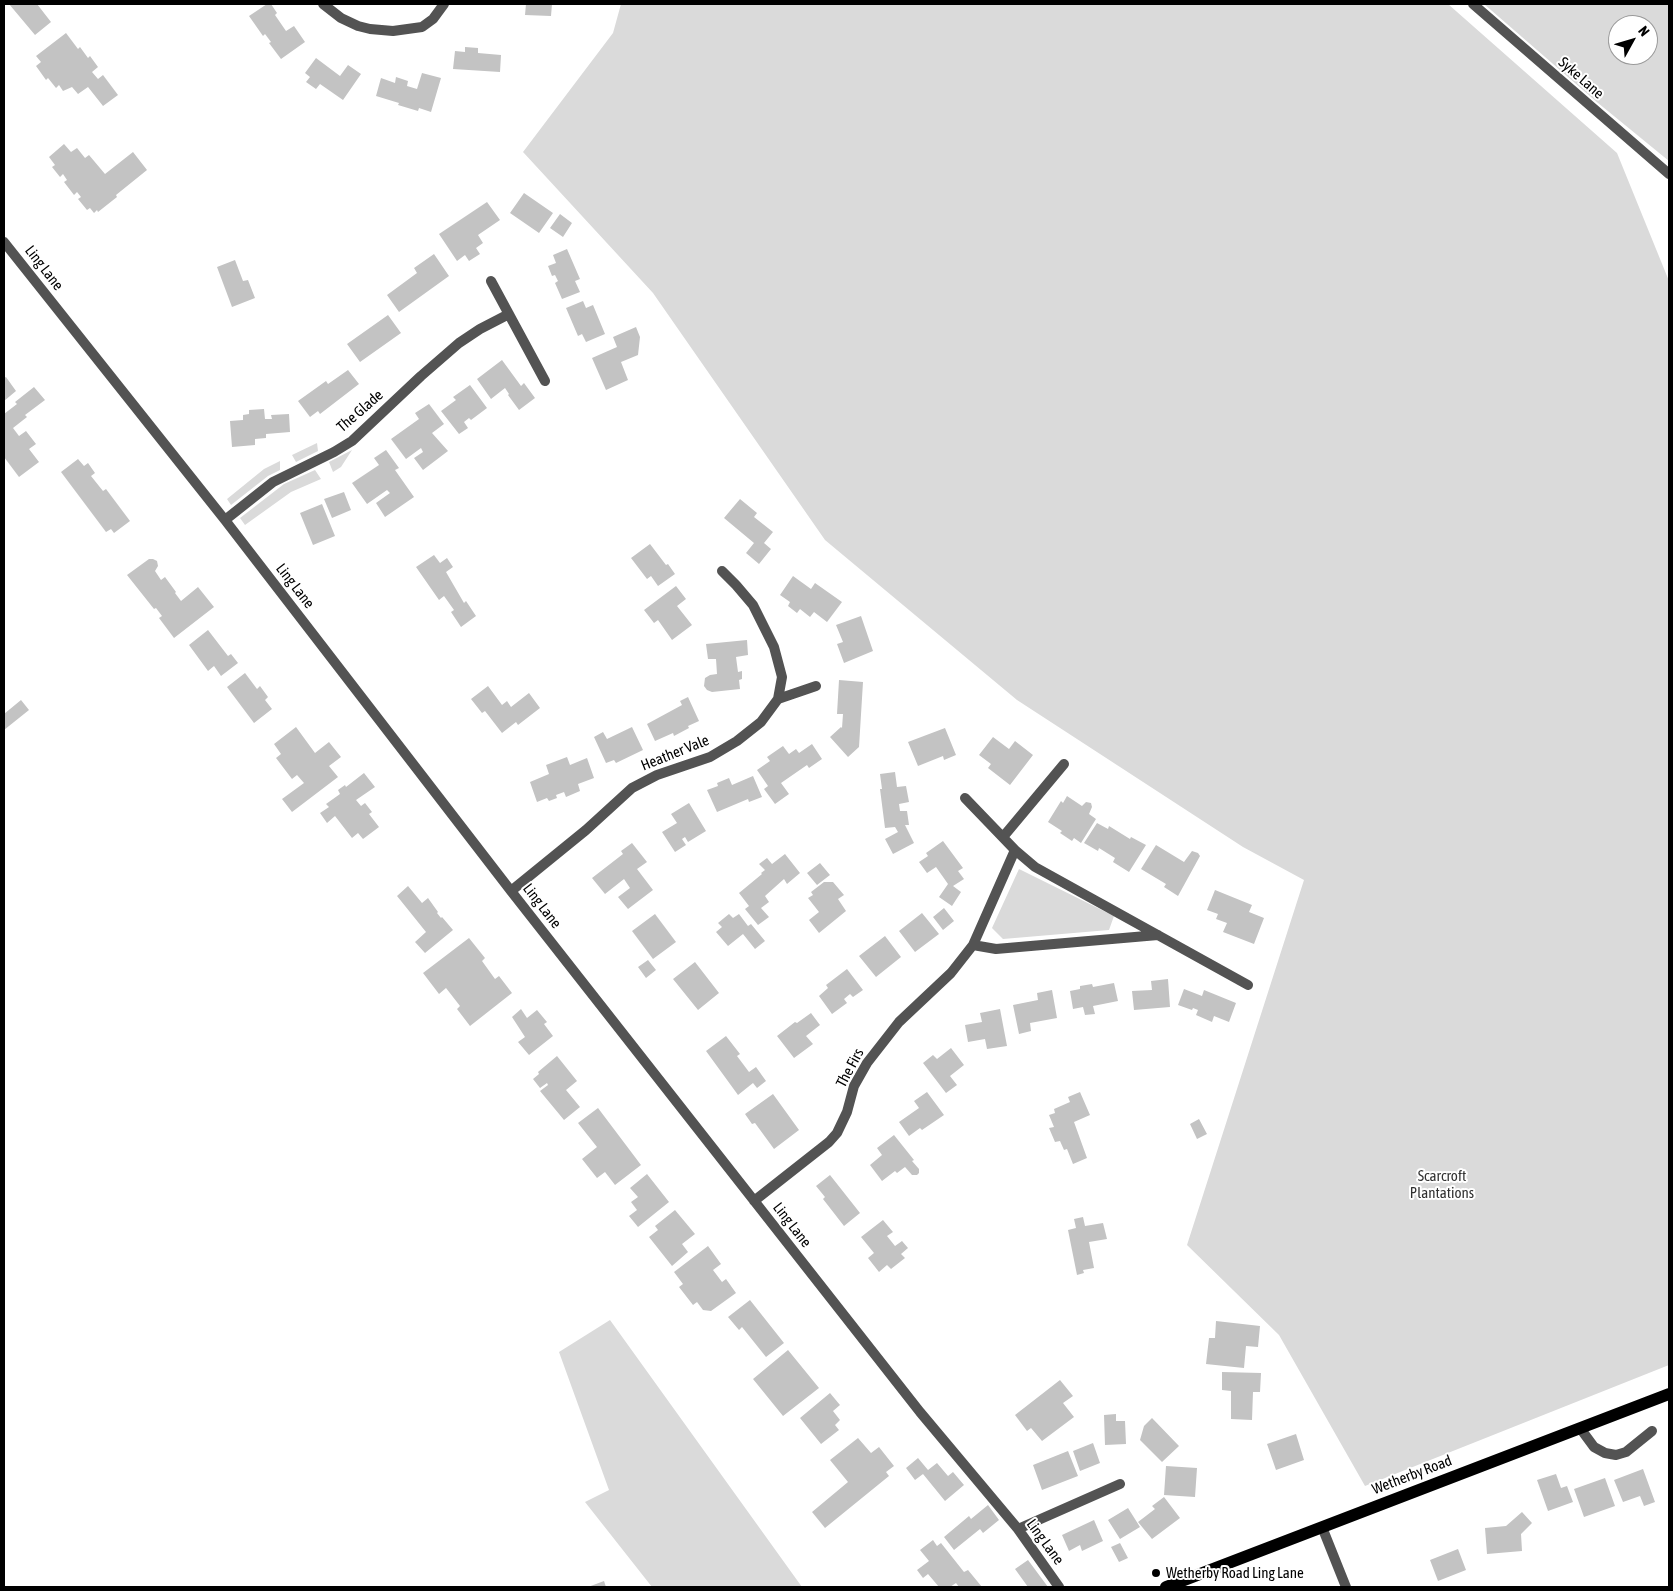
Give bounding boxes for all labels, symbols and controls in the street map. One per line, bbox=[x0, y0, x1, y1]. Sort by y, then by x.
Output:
north arrow bbox=[1608, 15, 1658, 65]
text: N bbox=[1635, 23, 1653, 39]
street label: Syke Lane bbox=[1555, 53, 1607, 103]
street label: Ling Lane bbox=[21, 242, 67, 294]
street label: The Glade bbox=[333, 386, 387, 436]
street label: Ling Lane bbox=[272, 560, 318, 612]
street label: Heather Vale bbox=[638, 731, 712, 775]
street label: Ling Lane bbox=[519, 880, 565, 932]
street label: The Firs bbox=[832, 1045, 868, 1091]
park label: Scarcroft Plantations bbox=[1410, 1167, 1474, 1202]
street label: Ling Lane bbox=[769, 1199, 815, 1251]
street label: Wetherby Road bbox=[1370, 1452, 1454, 1498]
street label: Ling Lane bbox=[1022, 1516, 1068, 1568]
place label: Wetherby Road Ling Lane bbox=[1166, 1564, 1304, 1582]
marker: Wetherby Road Ling Lane bbox=[1150, 1567, 1162, 1579]

